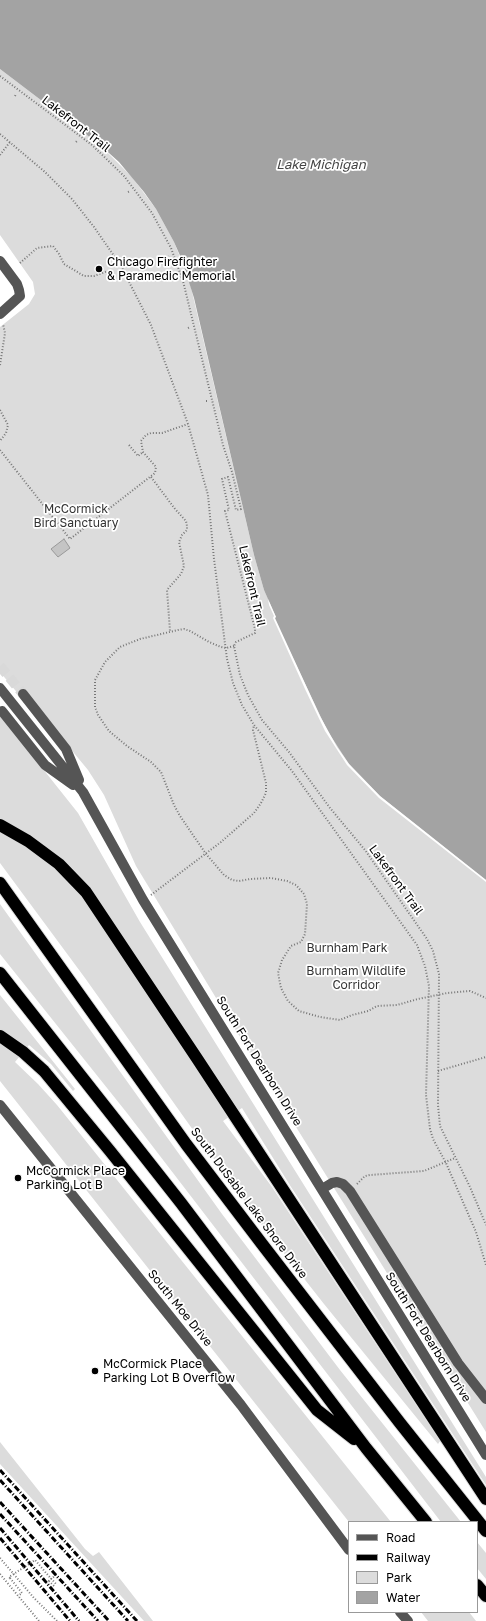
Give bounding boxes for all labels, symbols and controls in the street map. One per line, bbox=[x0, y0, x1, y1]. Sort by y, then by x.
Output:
street label: Lakefront Trail bbox=[39, 93, 113, 155]
water label: Lake Michigan bbox=[276, 157, 366, 173]
place label: Chicago Firefighter & Paramedic Memorial bbox=[107, 255, 235, 283]
marker: Chicago Firefighter & Paramedic Memorial bbox=[94, 264, 104, 274]
park label: McCormick Bird Sanctuary bbox=[33, 502, 119, 530]
street label: Lakefront Trail bbox=[236, 544, 268, 628]
street label: Lakefront Trail bbox=[366, 842, 426, 918]
park label: Burnham Park bbox=[306, 941, 388, 955]
park label: Burnham Wildlife Corridor bbox=[306, 964, 406, 992]
street label: South Fort Dearborn Drive bbox=[213, 993, 305, 1129]
street label: South DuSable Lake Shore Drive bbox=[188, 1125, 310, 1281]
place label: McCormick Place Parking Lot B bbox=[26, 1164, 125, 1192]
marker: McCormick Place Parking Lot B bbox=[13, 1173, 23, 1183]
street label: South Moe Drive bbox=[145, 1267, 215, 1349]
street label: South Fort Dearborn Drive bbox=[382, 1269, 474, 1405]
place label: McCormick Place Parking Lot B Overflow bbox=[103, 1357, 235, 1385]
marker: McCormick Place Parking Lot B Overflow bbox=[90, 1366, 100, 1376]
legend bbox=[348, 1521, 478, 1613]
text: Road bbox=[386, 1530, 415, 1545]
text: Railway bbox=[386, 1550, 431, 1565]
text: Park bbox=[386, 1570, 412, 1585]
text: Water bbox=[386, 1590, 420, 1605]

